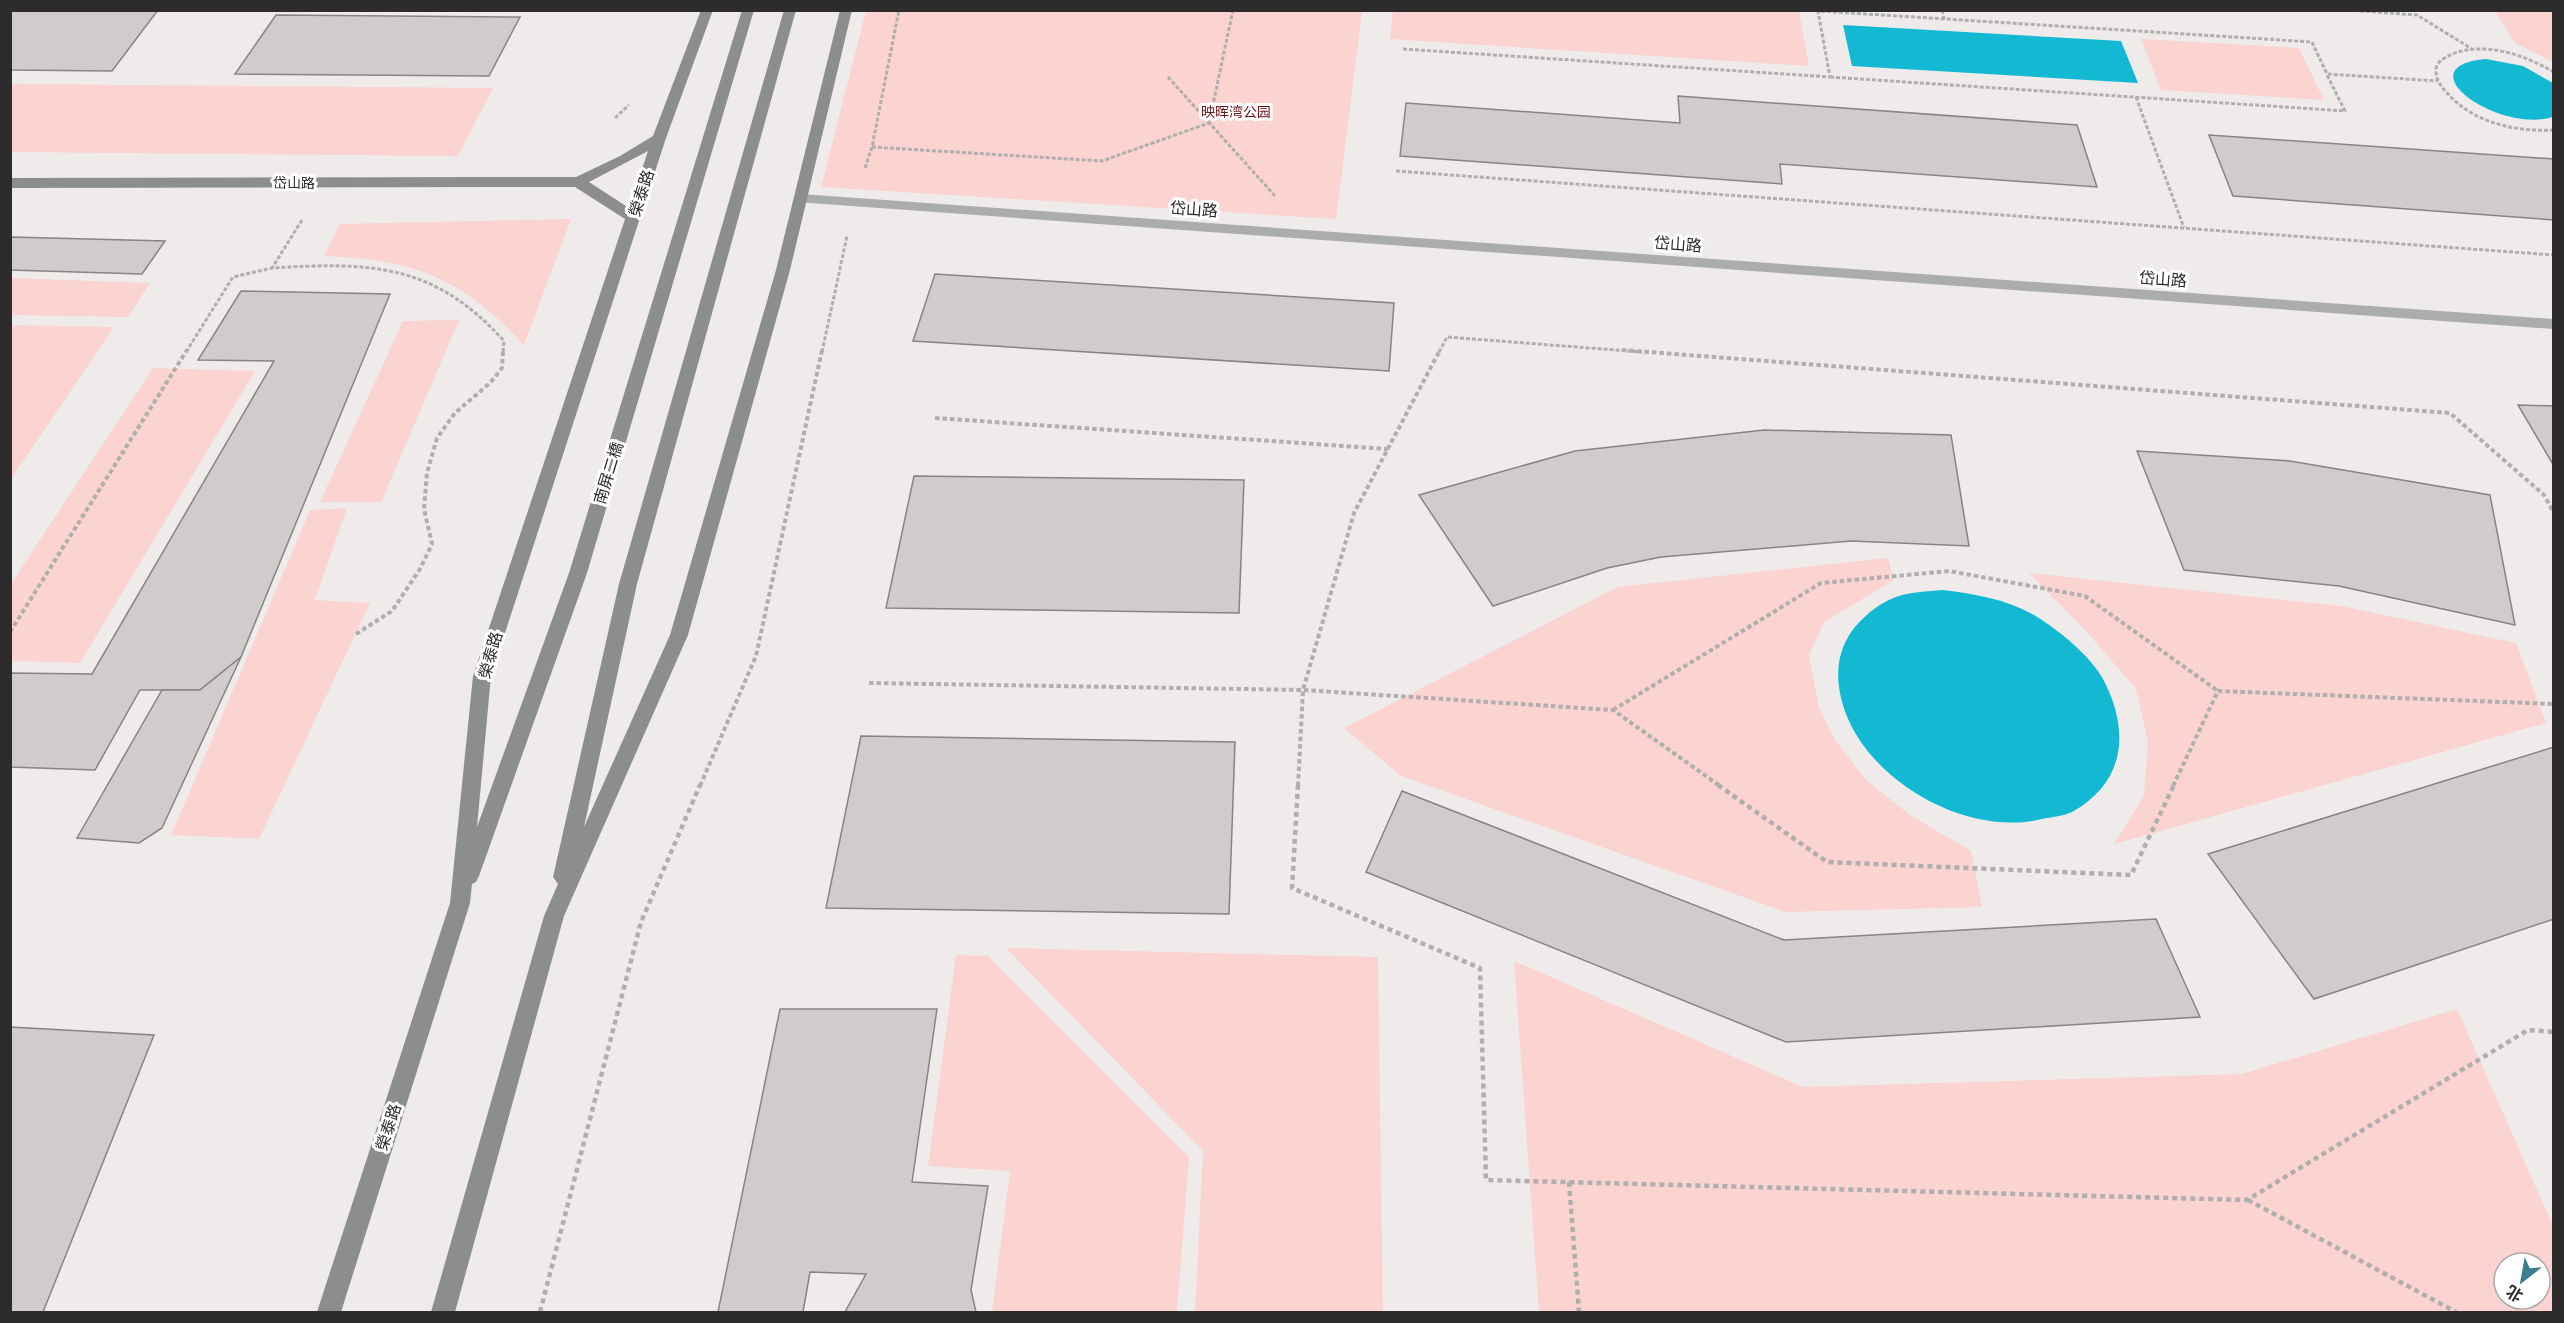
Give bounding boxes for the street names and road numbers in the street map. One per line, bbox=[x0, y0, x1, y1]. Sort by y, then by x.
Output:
street label: 榮泰路 bbox=[624, 167, 658, 219]
street label: 岱山路 bbox=[273, 174, 315, 192]
street label: 岱山路 bbox=[1169, 197, 1219, 221]
street label: 岱山路 bbox=[1653, 232, 1703, 256]
street label: 岱山路 bbox=[2138, 267, 2188, 291]
street label: 南屏二橋 bbox=[589, 439, 627, 507]
street label: 榮泰路 bbox=[474, 629, 506, 681]
street label: 榮泰路 bbox=[371, 1101, 405, 1153]

